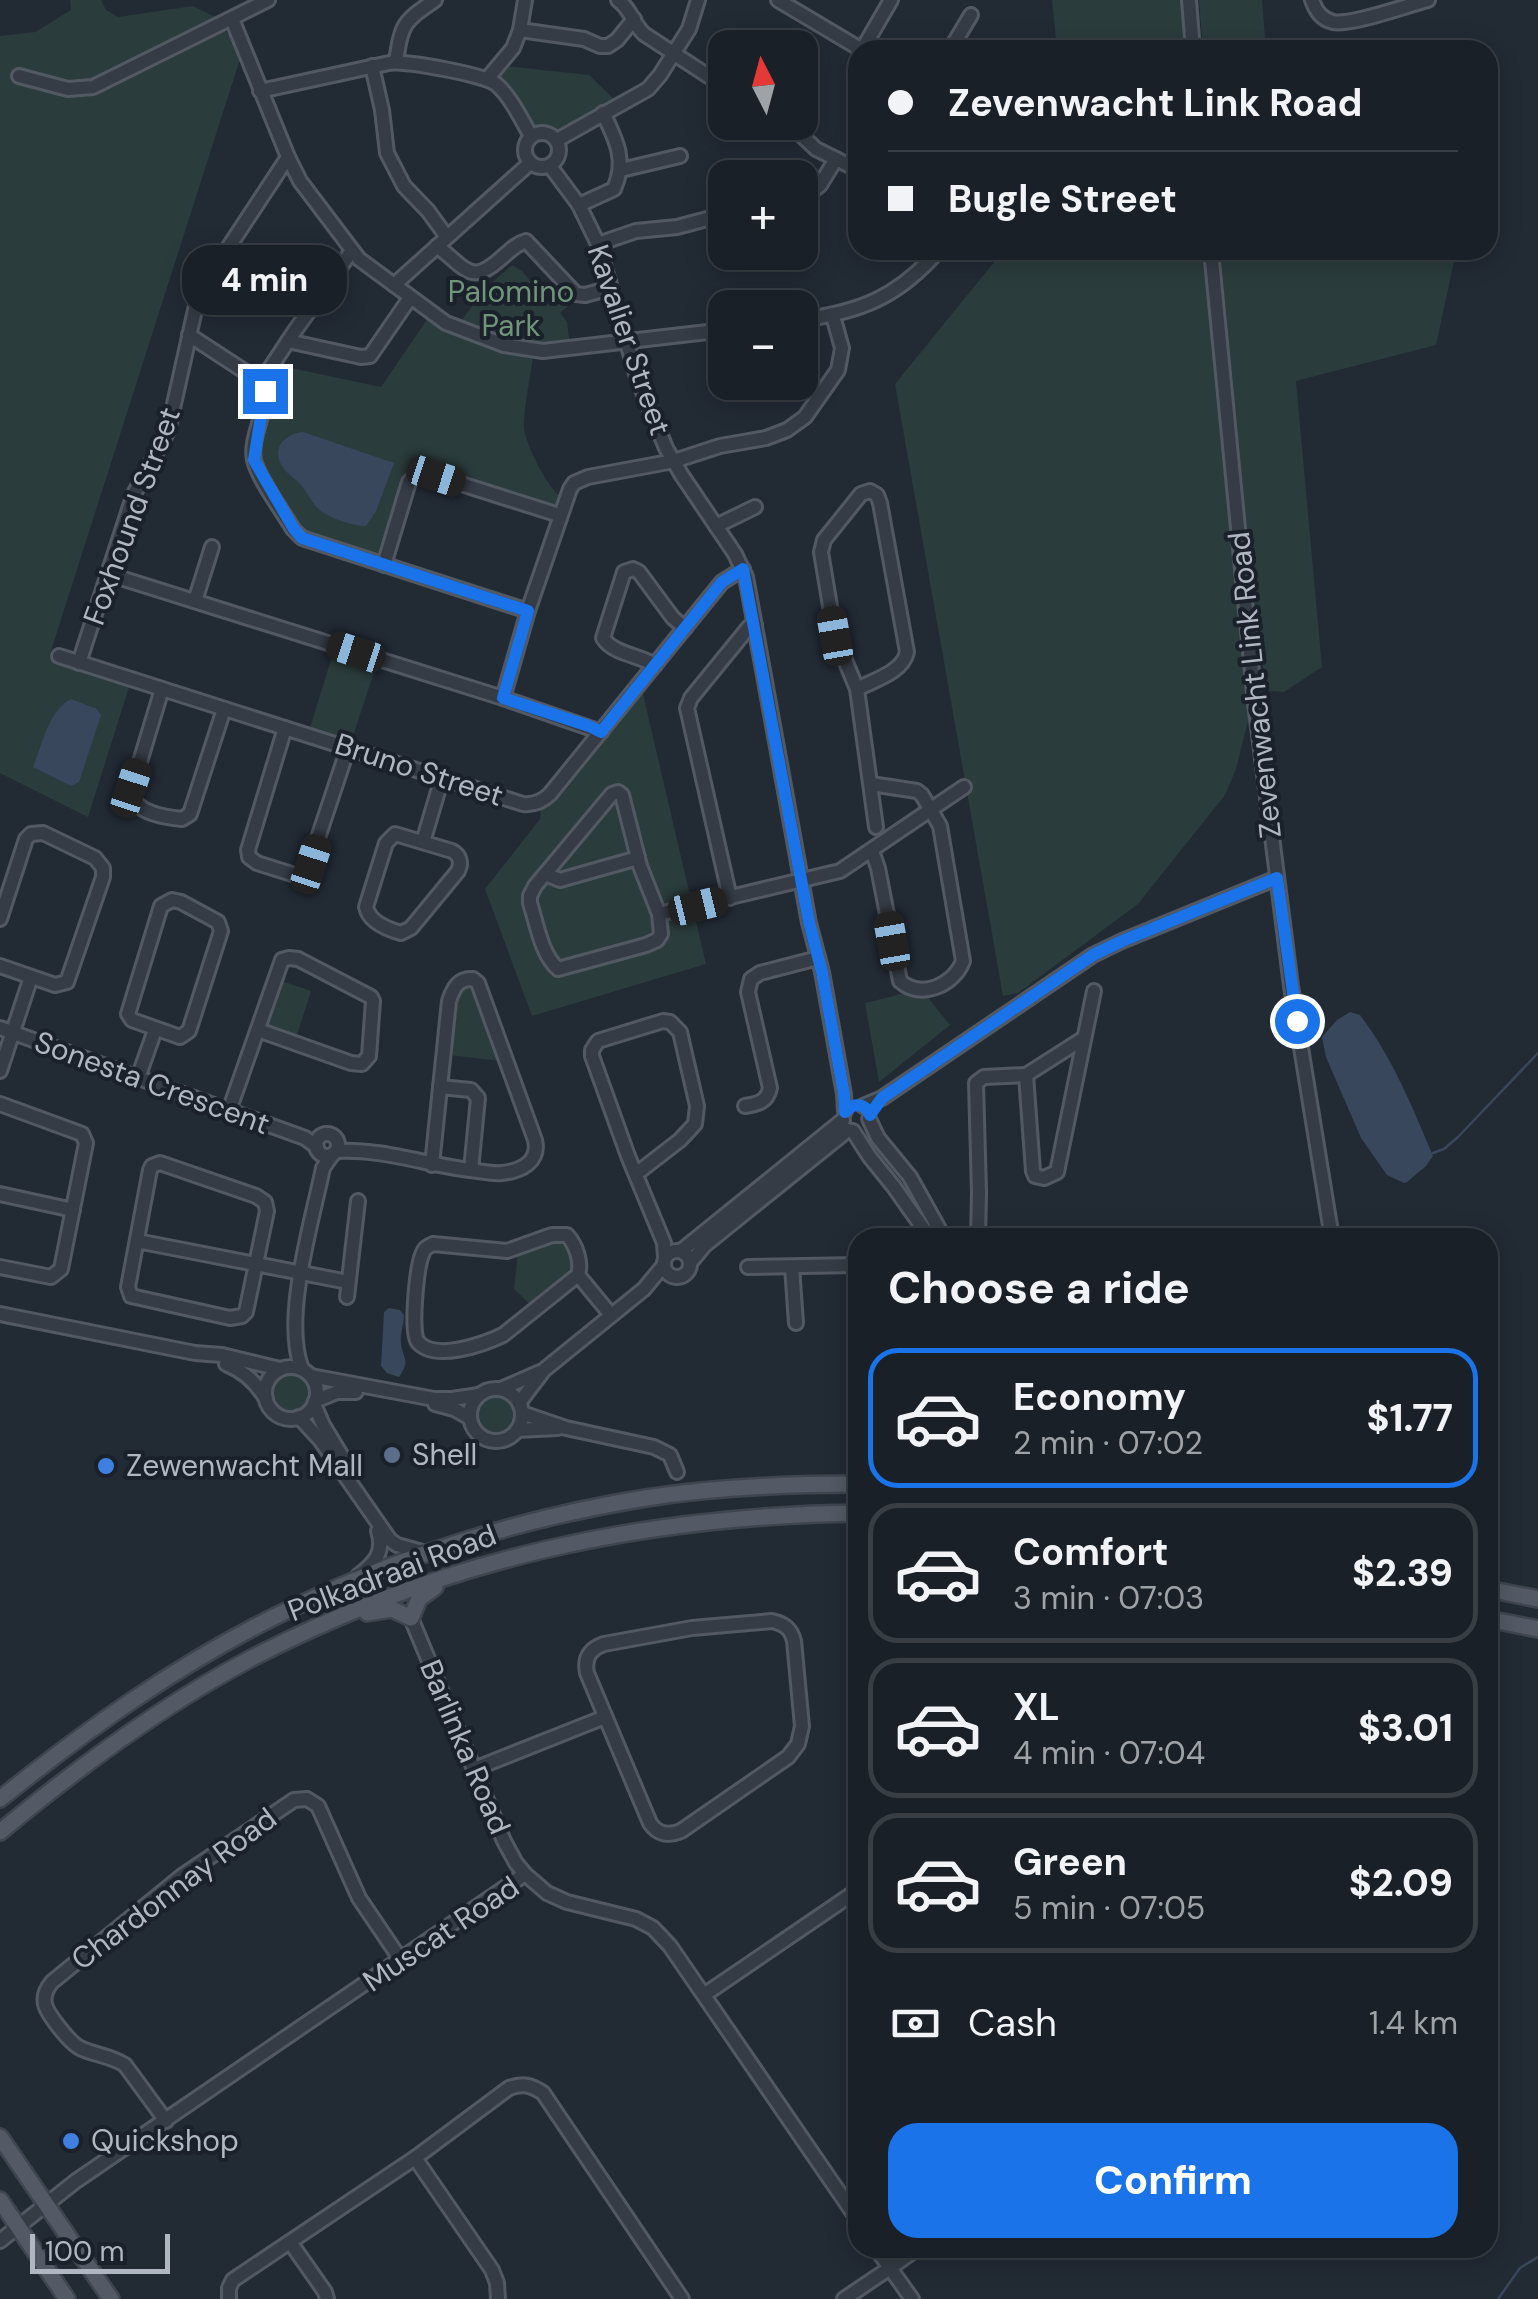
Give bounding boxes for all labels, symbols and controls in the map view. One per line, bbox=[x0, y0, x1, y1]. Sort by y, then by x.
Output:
north arrow bbox=[708, 30, 818, 140]
map controls bbox=[708, 30, 818, 400]
text: Zevenwacht Link Road bbox=[948, 78, 1362, 128]
button: + bbox=[708, 160, 818, 270]
text: Bugle Street bbox=[948, 174, 1177, 224]
street label: Kavalier Street bbox=[579, 239, 680, 440]
callout: 4 min bbox=[182, 246, 348, 316]
text: 4 min bbox=[221, 259, 308, 301]
park label: Palomino Park bbox=[448, 272, 574, 345]
button: − bbox=[708, 290, 818, 400]
route end bbox=[243, 369, 288, 414]
street label: Foxhound Street bbox=[74, 402, 189, 630]
car bbox=[403, 452, 469, 500]
street label: Zevenwacht Link Road bbox=[1219, 530, 1290, 840]
car bbox=[815, 604, 855, 668]
car bbox=[323, 628, 389, 676]
street label: Bruno Street bbox=[330, 724, 508, 815]
car bbox=[107, 755, 155, 821]
car bbox=[287, 831, 335, 897]
car bbox=[665, 884, 731, 928]
car bbox=[872, 909, 912, 973]
route start bbox=[1275, 999, 1320, 1044]
street label: Sonesta Crescent bbox=[29, 1022, 275, 1143]
text: Choose a ride bbox=[888, 1258, 1190, 1317]
text: Economy bbox=[1013, 1372, 1186, 1422]
icon: car bbox=[893, 1373, 983, 1463]
text: $1.77 bbox=[1366, 1393, 1453, 1443]
text: 2 min · 07:02 bbox=[1013, 1422, 1203, 1464]
place label: Shell bbox=[412, 1435, 477, 1474]
marker: Shell bbox=[381, 1444, 403, 1466]
place label: Zewenwacht Mall bbox=[126, 1446, 363, 1485]
marker: Zewenwacht Mall bbox=[95, 1455, 117, 1477]
street label: Polkadraai Road bbox=[282, 1515, 501, 1630]
text: Comfort bbox=[1013, 1527, 1169, 1577]
icon: car bbox=[893, 1528, 983, 1618]
text: $2.39 bbox=[1352, 1548, 1453, 1598]
text: 3 min · 07:03 bbox=[1013, 1577, 1204, 1619]
street label: Barlinka Road bbox=[411, 1654, 520, 1840]
text: XL bbox=[1013, 1682, 1060, 1732]
icon: car bbox=[893, 1683, 983, 1773]
text: $3.01 bbox=[1358, 1703, 1453, 1753]
text: 4 min · 07:04 bbox=[1013, 1732, 1205, 1774]
street label: Chardonnay Road bbox=[63, 1799, 284, 1979]
text: Green bbox=[1013, 1837, 1127, 1887]
icon: car bbox=[893, 1838, 983, 1928]
text: $2.09 bbox=[1349, 1858, 1453, 1908]
street label: Muscat Road bbox=[355, 1867, 526, 2000]
text: 5 min · 07:05 bbox=[1013, 1887, 1205, 1929]
icon: cash bbox=[888, 1996, 943, 2051]
text: Cash bbox=[968, 1998, 1057, 2048]
text: 1.4 km bbox=[1369, 2002, 1458, 2044]
place label: Quickshop bbox=[91, 2121, 239, 2160]
button: Confirm bbox=[888, 2123, 1458, 2238]
marker: Quickshop bbox=[60, 2130, 82, 2152]
scale bar bbox=[30, 2229, 170, 2274]
text: 100 m bbox=[45, 2233, 124, 2270]

